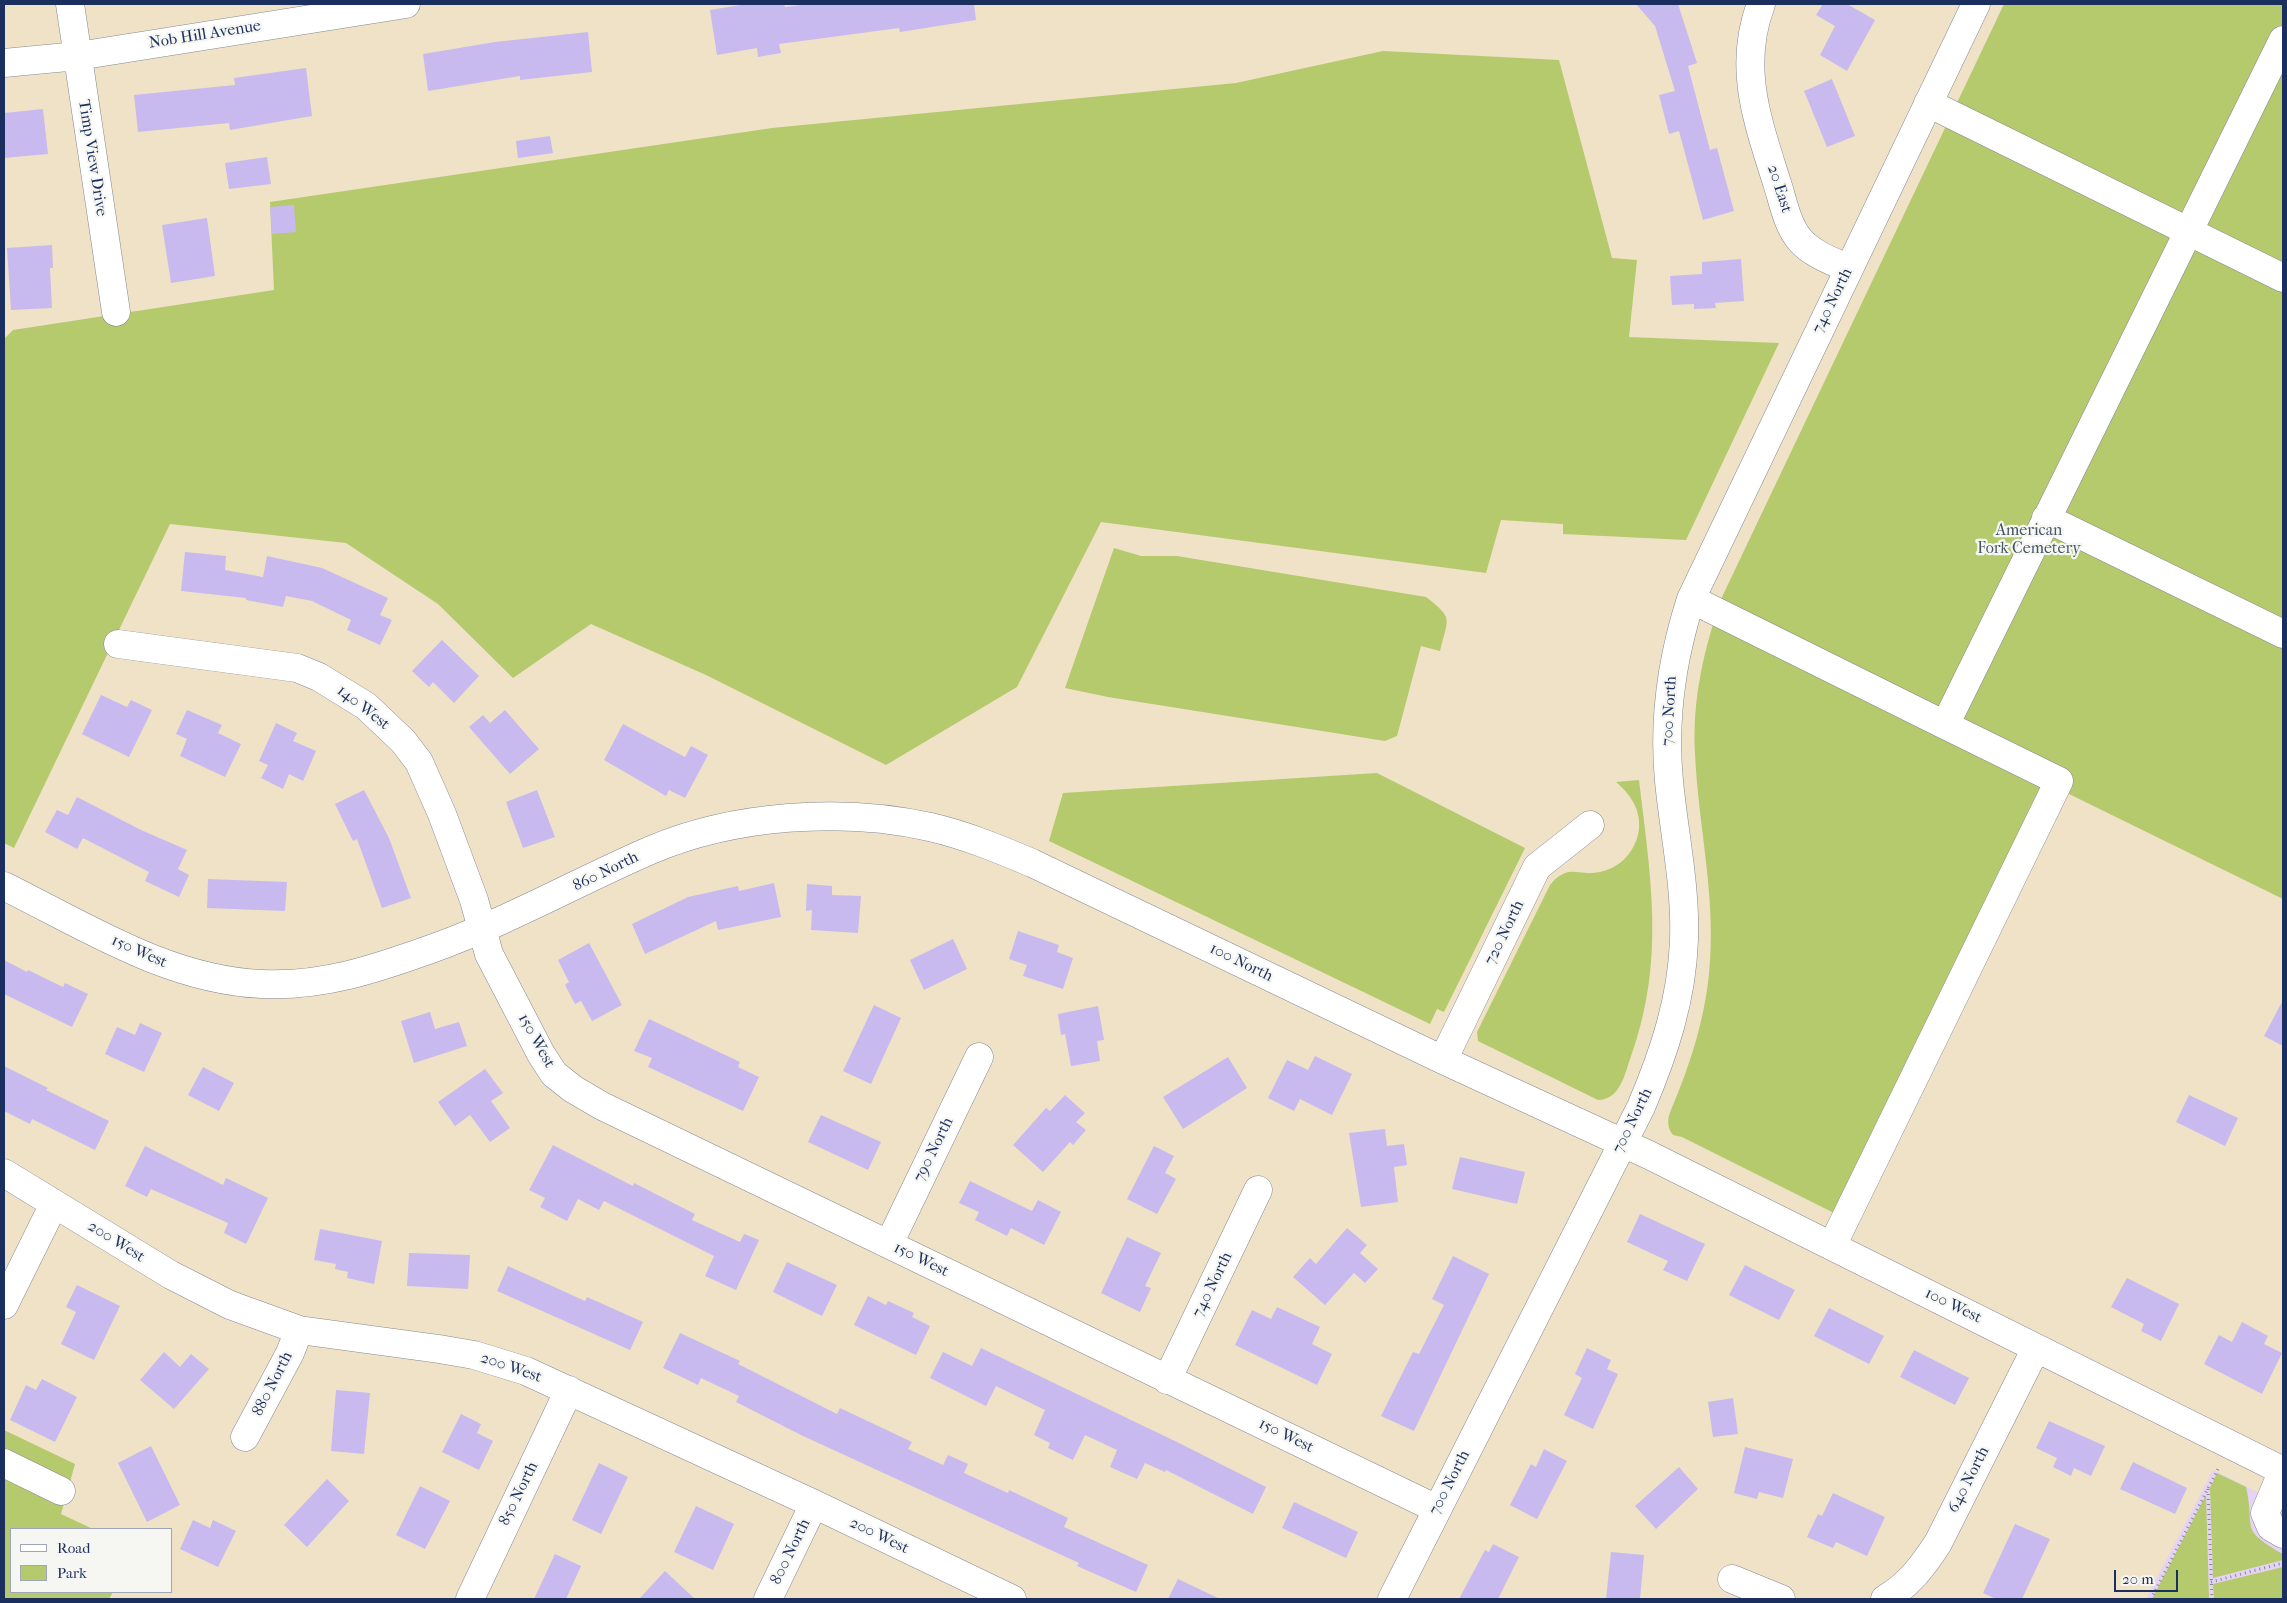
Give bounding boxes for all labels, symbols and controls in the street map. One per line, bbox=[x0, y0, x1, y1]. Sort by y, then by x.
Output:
street label: Nob Hill Avenue bbox=[148, 17, 262, 53]
street label: Timp View Drive bbox=[73, 98, 111, 218]
street label: 20 East bbox=[1762, 163, 1796, 215]
street label: 740 North bbox=[1809, 265, 1857, 337]
park label: American Fork Cemetery bbox=[1977, 521, 2081, 559]
street label: 700 North bbox=[1659, 675, 1681, 747]
street label: 140 West bbox=[333, 681, 393, 735]
street label: 860 North bbox=[570, 848, 642, 896]
street label: 720 North bbox=[1481, 898, 1529, 968]
street label: 150 West bbox=[108, 931, 170, 973]
street label: 100 North bbox=[1206, 939, 1276, 987]
street label: 150 West bbox=[513, 1011, 559, 1071]
street label: 700 North bbox=[1609, 1085, 1657, 1157]
street label: 790 North bbox=[910, 1114, 958, 1186]
street label: 200 West bbox=[84, 1217, 148, 1267]
street label: 150 West bbox=[890, 1238, 952, 1282]
street label: 740 North bbox=[1189, 1249, 1237, 1321]
street label: 100 West bbox=[1921, 1284, 1985, 1328]
street label: 880 North bbox=[249, 1349, 297, 1419]
street label: 200 West bbox=[478, 1349, 544, 1387]
street label: 150 West bbox=[1255, 1414, 1317, 1458]
street label: 640 North bbox=[1944, 1444, 1994, 1516]
street label: 700 North bbox=[1426, 1447, 1474, 1519]
street label: 850 North bbox=[495, 1459, 543, 1529]
street label: 200 West bbox=[846, 1513, 912, 1559]
street label: 800 North bbox=[767, 1516, 815, 1588]
legend bbox=[10, 1528, 172, 1593]
text: Road bbox=[57, 1539, 90, 1557]
scale bar bbox=[2117, 1560, 2181, 1592]
text: Park bbox=[57, 1564, 87, 1582]
text: 20 m bbox=[2122, 1570, 2154, 1588]

